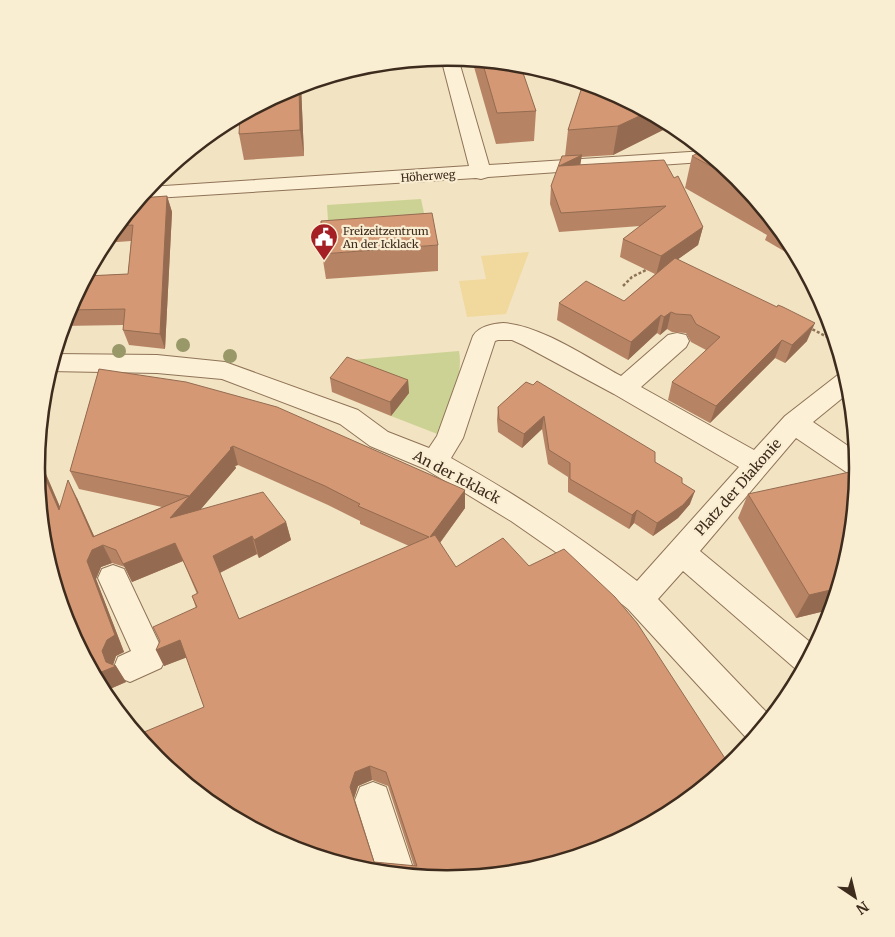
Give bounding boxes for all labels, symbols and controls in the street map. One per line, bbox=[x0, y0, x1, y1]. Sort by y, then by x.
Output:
street label: Höherweg bbox=[400, 167, 456, 185]
public building icon: Freizeitzentrum An der Icklack bbox=[309, 222, 339, 261]
place label: Freizeitzentrum An der Icklack bbox=[342, 224, 429, 251]
street label: Platz der Diakonie bbox=[691, 435, 785, 539]
street label: An der Icklack bbox=[409, 446, 504, 508]
north arrow bbox=[830, 872, 880, 922]
text: N bbox=[853, 897, 872, 918]

